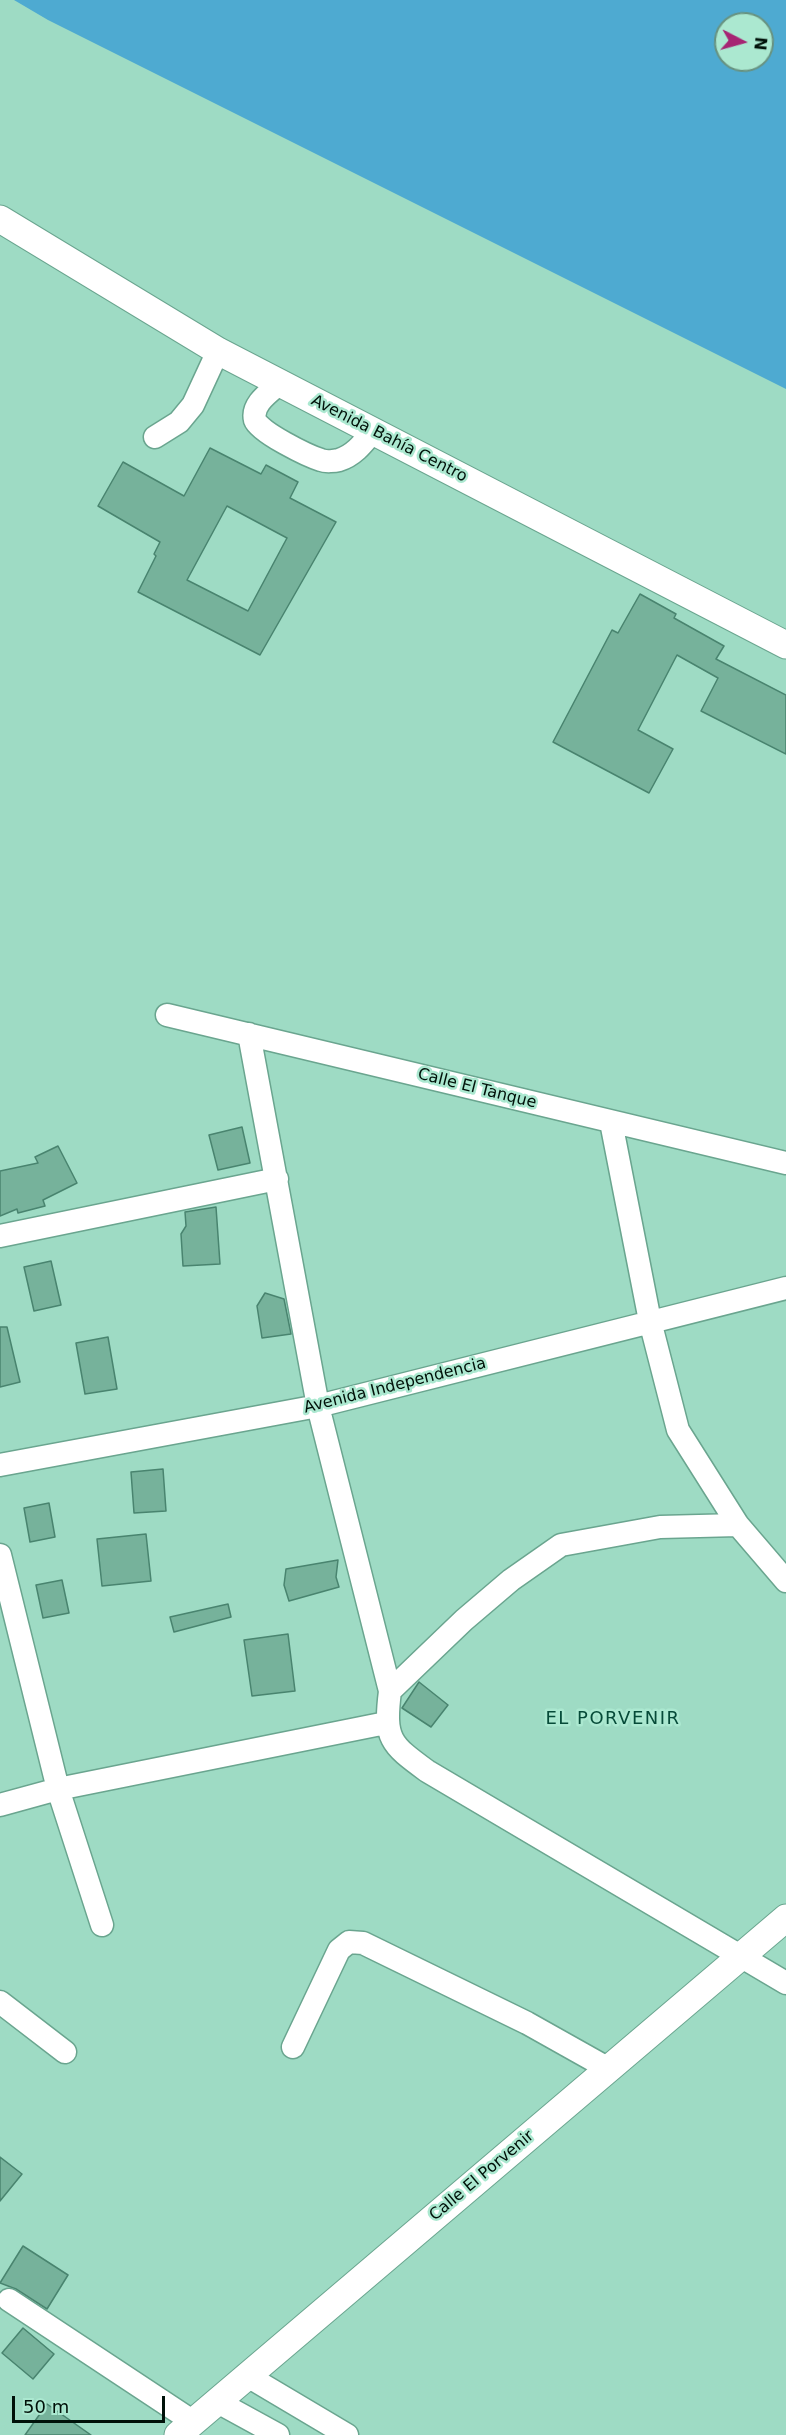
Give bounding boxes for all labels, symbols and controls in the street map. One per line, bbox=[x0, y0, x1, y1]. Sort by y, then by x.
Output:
north arrow bbox=[714, 12, 774, 72]
text: N bbox=[750, 36, 771, 51]
street label: Avenida Bahía Centro bbox=[308, 391, 470, 487]
street label: Calle El Tanque bbox=[416, 1065, 538, 1113]
street label: Avenida Independencia bbox=[302, 1354, 488, 1418]
district label: EL PORVENIR bbox=[545, 1708, 681, 1730]
street label: Calle El Porvenir bbox=[426, 2127, 538, 2225]
scale bar bbox=[15, 2384, 168, 2422]
text: 50 m bbox=[23, 2396, 69, 2417]

